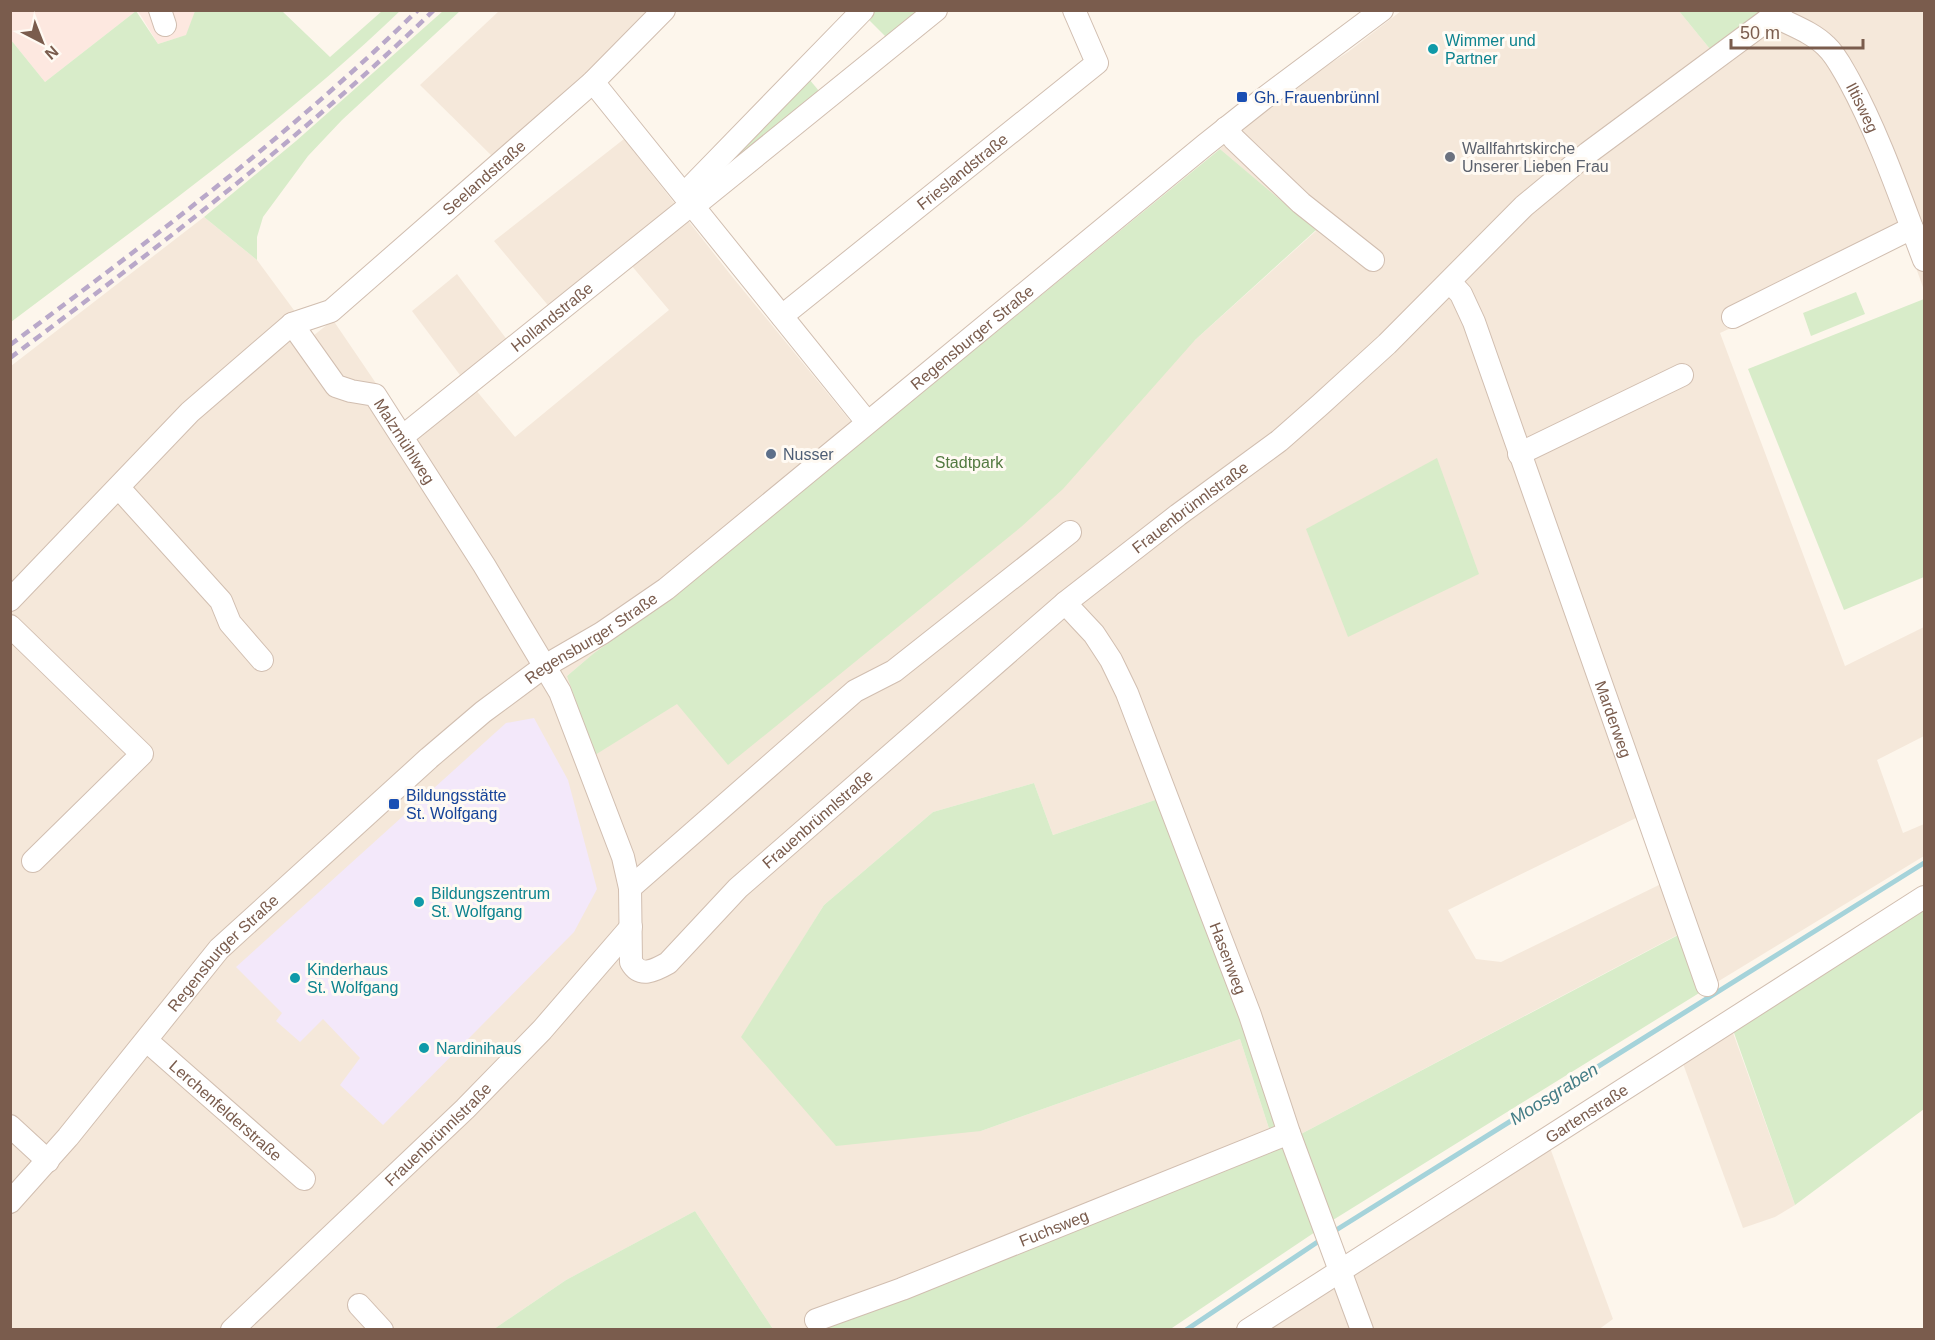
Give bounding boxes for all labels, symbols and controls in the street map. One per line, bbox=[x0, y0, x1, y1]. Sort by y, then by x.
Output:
north arrow bbox=[12, 12, 72, 72]
scale bar bbox=[1731, 12, 1863, 50]
text: 50 m bbox=[1740, 23, 1780, 43]
place label: Wimmer und Partner bbox=[1445, 32, 1536, 67]
marker: Wimmer und Partner bbox=[1426, 42, 1440, 56]
text: N bbox=[42, 43, 62, 63]
street label: Iltisweg bbox=[1843, 80, 1881, 135]
place label: Gh. Frauenbrünnl bbox=[1254, 89, 1379, 106]
marker: Gh. Frauenbrünnl bbox=[1235, 90, 1249, 104]
street label: Frieslandstraße bbox=[914, 130, 1011, 213]
street label: Seelandstraße bbox=[439, 137, 529, 219]
place label: Wallfahrtskirche Unserer Lieben Frau bbox=[1462, 140, 1609, 175]
marker: Wallfahrtskirche Unserer Lieben Frau bbox=[1443, 150, 1457, 164]
street label: Hollandstraße bbox=[508, 279, 596, 355]
street label: Regensburger Straße bbox=[907, 282, 1037, 393]
street label: Malzmühlweg bbox=[371, 396, 438, 487]
place label: Nusser bbox=[783, 446, 834, 463]
marker: Nusser bbox=[764, 447, 778, 461]
park label: Stadtpark bbox=[935, 454, 1004, 471]
street label: Frauenbrünnlstraße bbox=[1129, 458, 1252, 557]
street label: Regensburger Straße bbox=[522, 590, 661, 687]
street label: Marderweg bbox=[1592, 679, 1634, 760]
street label: Frauenbrünnlstraße bbox=[759, 767, 876, 872]
place label: Bildungsstätte St. Wolfgang bbox=[406, 787, 507, 822]
marker: Bildungsstätte St. Wolfgang bbox=[387, 797, 401, 811]
place label: Bildungszentrum St. Wolfgang bbox=[431, 885, 550, 920]
street label: Regensburger Straße bbox=[164, 891, 282, 1015]
marker: Bildungszentrum St. Wolfgang bbox=[412, 895, 426, 909]
street label: Hasenweg bbox=[1206, 920, 1249, 997]
place label: Kinderhaus St. Wolfgang bbox=[307, 961, 398, 996]
marker: Kinderhaus St. Wolfgang bbox=[288, 971, 302, 985]
place label: Nardinihaus bbox=[436, 1040, 521, 1057]
marker: Nardinihaus bbox=[417, 1041, 431, 1055]
street label: Lerchenfelderstraße bbox=[166, 1057, 285, 1164]
water label: Moosgraben bbox=[1506, 1059, 1602, 1129]
street label: Frauenbrünnlstraße bbox=[382, 1080, 495, 1189]
street label: Gartenstraße bbox=[1542, 1081, 1631, 1146]
street label: Fuchsweg bbox=[1017, 1207, 1091, 1250]

